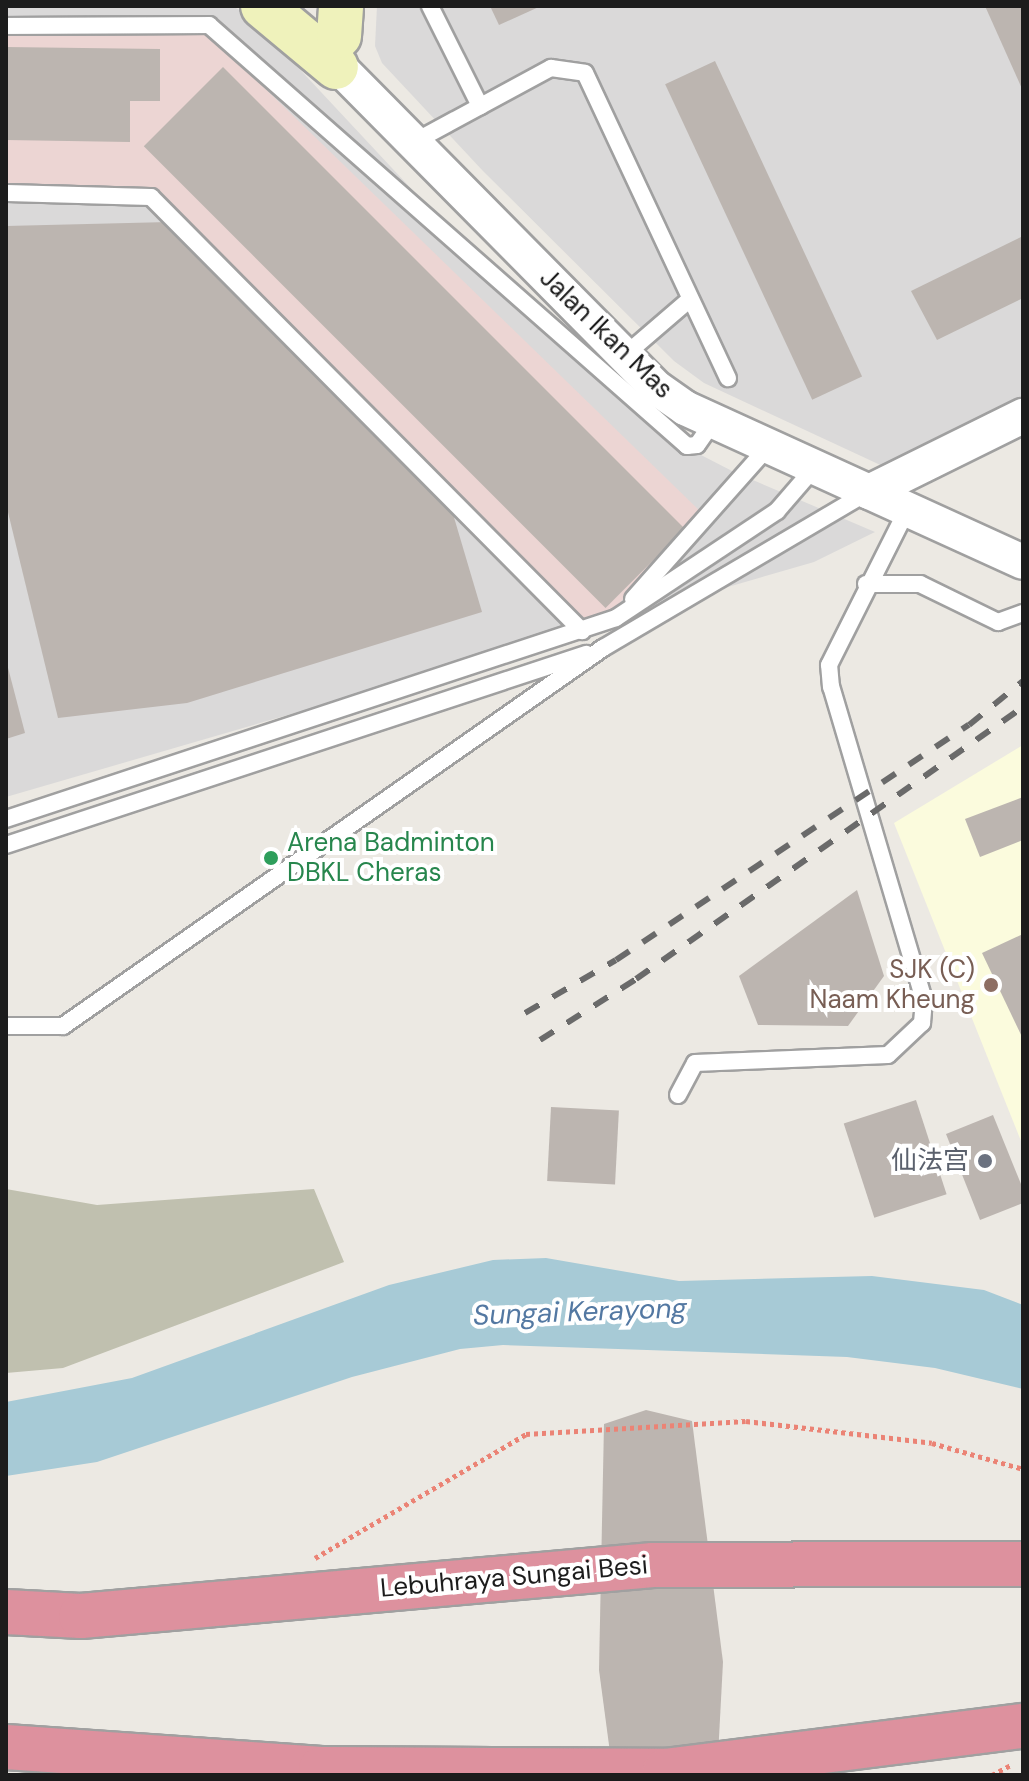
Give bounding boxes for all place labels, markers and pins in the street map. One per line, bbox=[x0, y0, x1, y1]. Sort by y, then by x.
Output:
place label: Arena Badminton DBKL Cheras bbox=[287, 827, 495, 888]
marker: Arena Badminton DBKL Cheras bbox=[262, 849, 280, 867]
place label: SJK (C) Naam Kheung bbox=[809, 954, 975, 1016]
marker: SJK (C) Naam Kheung bbox=[982, 976, 1000, 994]
place label: 仙法宫 bbox=[891, 1145, 969, 1177]
marker: 仙法宫 bbox=[976, 1152, 994, 1170]

